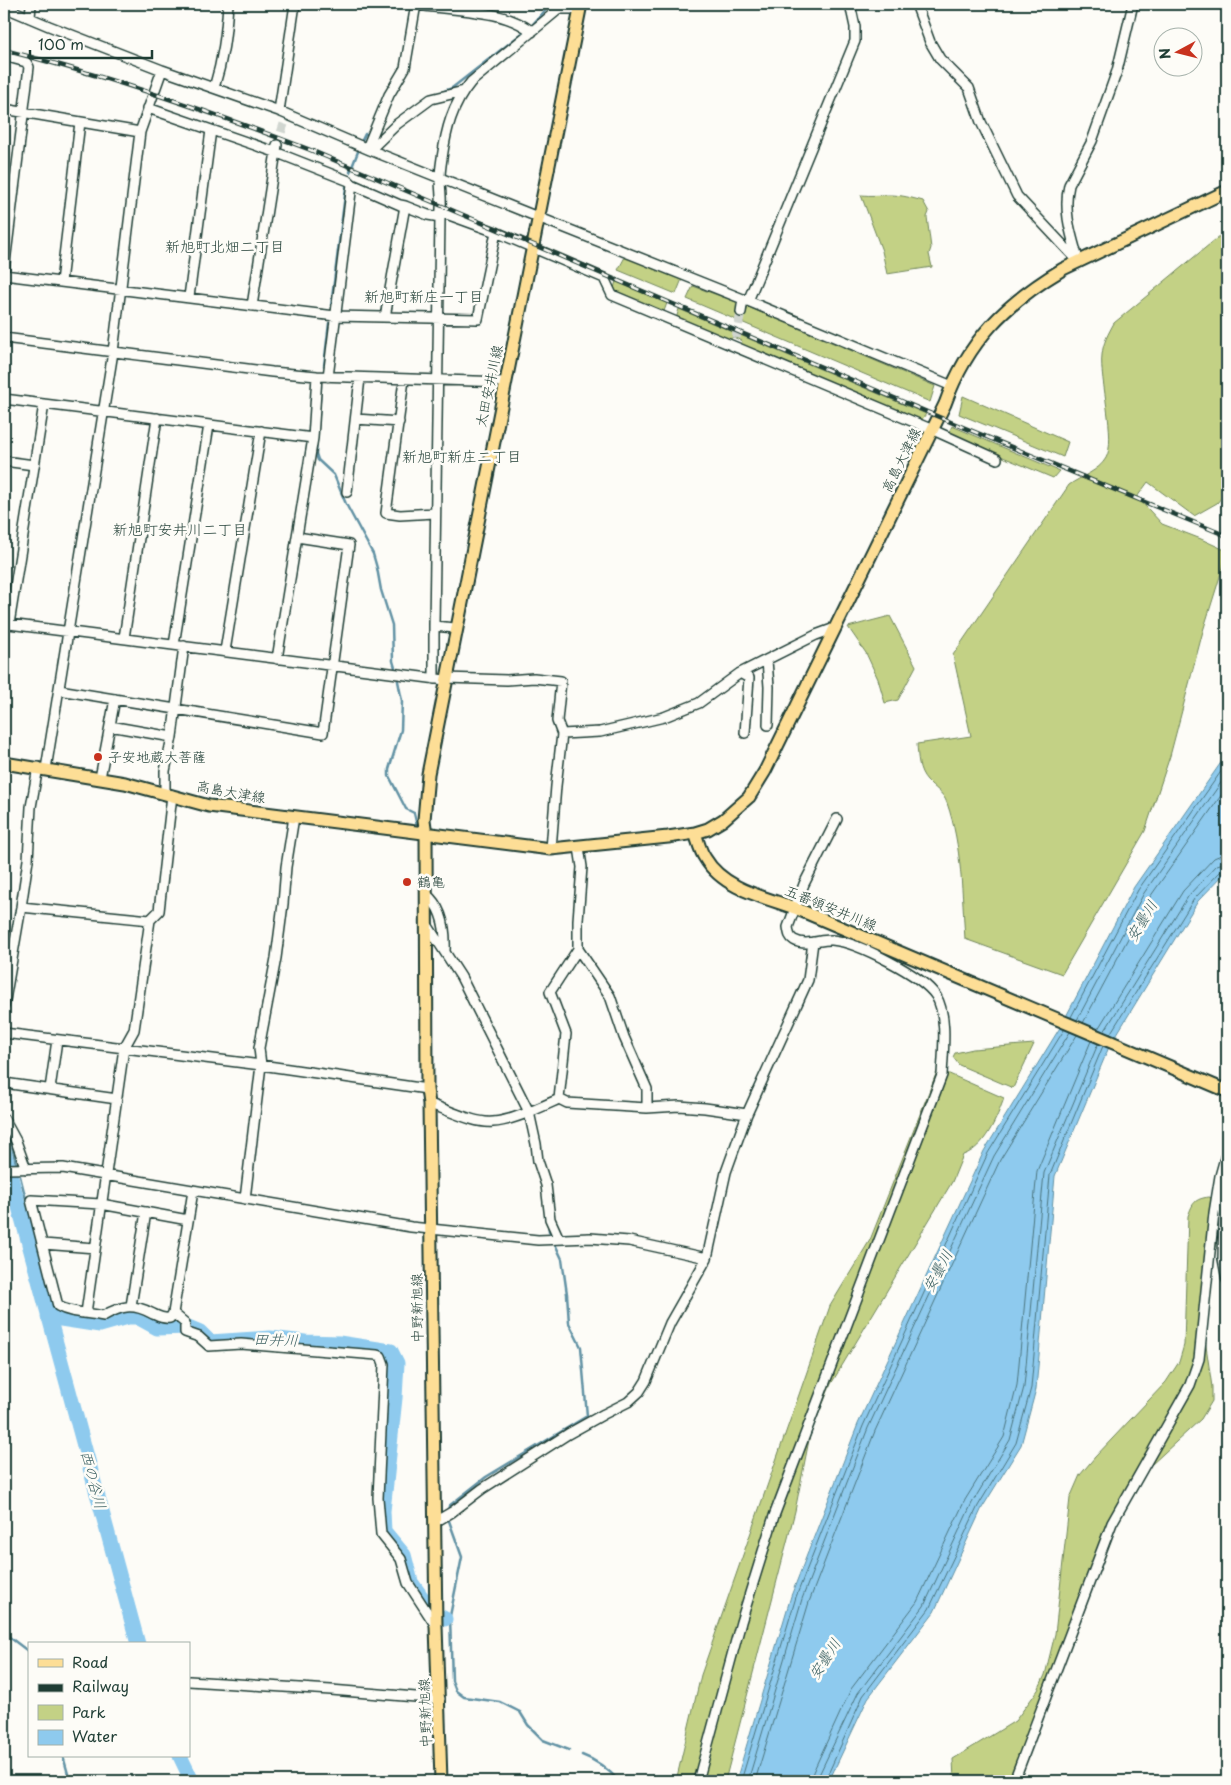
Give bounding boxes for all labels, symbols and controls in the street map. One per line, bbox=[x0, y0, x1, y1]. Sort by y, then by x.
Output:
scale bar bbox=[30, 28, 152, 60]
north arrow bbox=[1154, 28, 1204, 78]
text: 100 m bbox=[38, 32, 84, 55]
text: N bbox=[1154, 47, 1176, 60]
district label: 新旭町北畑二丁目 bbox=[165, 234, 285, 257]
district label: 新旭町新庄一丁目 bbox=[364, 284, 484, 307]
street label: 太田安井川線 bbox=[470, 343, 508, 429]
street label: 高島大津線 bbox=[876, 424, 925, 496]
district label: 新旭町新庄二丁目 bbox=[402, 444, 522, 467]
district label: 新旭町安井川二丁目 bbox=[112, 517, 248, 540]
place label: 子安地蔵大菩薩 bbox=[108, 746, 206, 767]
marker: 子安地蔵大菩薩 bbox=[92, 751, 104, 763]
street label: 高島大津線 bbox=[195, 775, 267, 808]
place label: 鶴亀 bbox=[417, 871, 445, 892]
marker: 鶴亀 bbox=[401, 876, 413, 888]
street label: 五番領安井川線 bbox=[782, 879, 881, 936]
water label: 安曇川 bbox=[1119, 895, 1162, 945]
water label: 安曇川 bbox=[916, 1245, 957, 1296]
street label: 中野新旭線 bbox=[405, 1273, 428, 1343]
water label: 田井川 bbox=[253, 1326, 299, 1351]
water label: 西の谷川 bbox=[76, 1448, 113, 1512]
water label: 安曇川 bbox=[802, 1633, 846, 1683]
legend bbox=[28, 1642, 190, 1758]
text: Road bbox=[72, 1650, 108, 1673]
text: Railway bbox=[72, 1674, 129, 1697]
street label: 中野新旭線 bbox=[413, 1678, 436, 1748]
text: Park bbox=[72, 1700, 106, 1723]
text: Water bbox=[72, 1724, 117, 1747]

